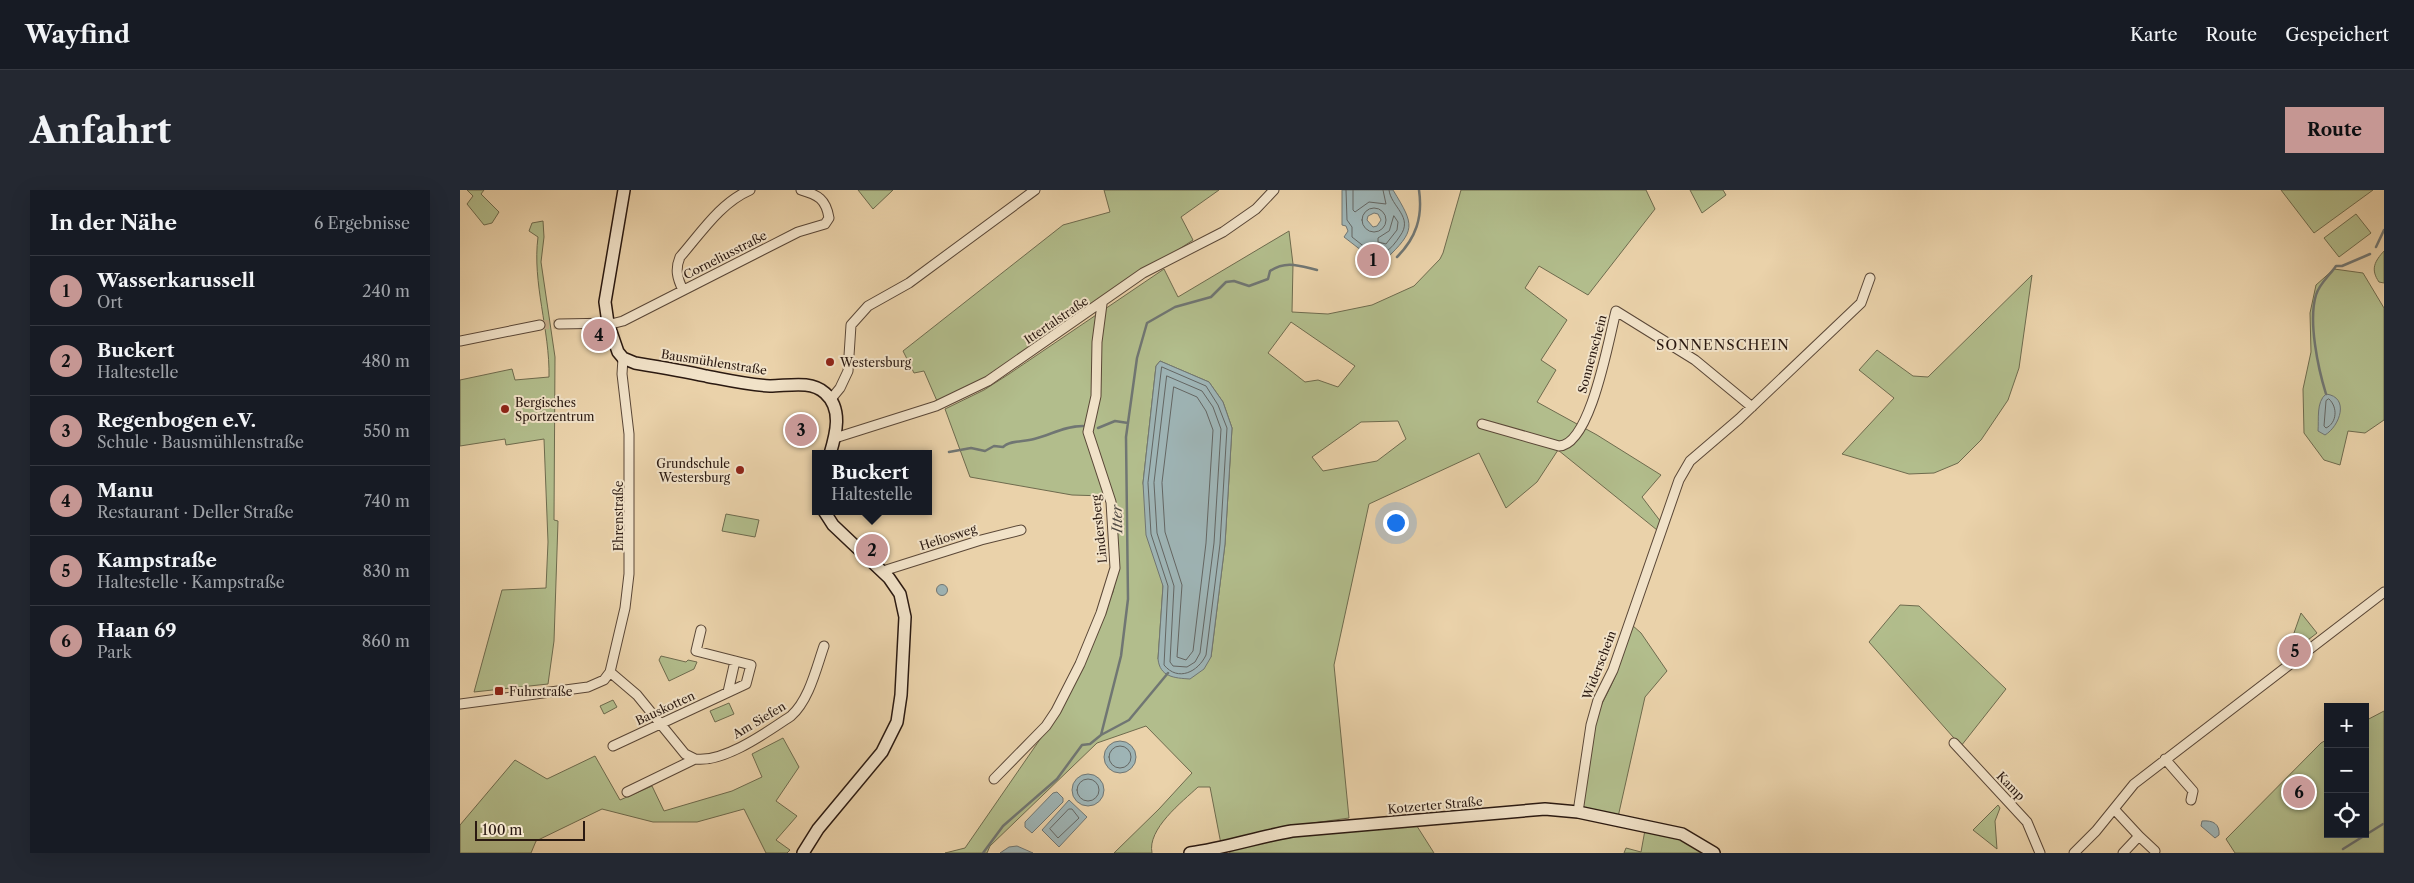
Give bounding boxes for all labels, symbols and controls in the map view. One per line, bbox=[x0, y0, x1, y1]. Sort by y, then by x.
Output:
text: Wayfind bbox=[25, 20, 130, 49]
text: Karte bbox=[2130, 24, 2178, 46]
text: Route bbox=[2206, 24, 2257, 46]
text: Gespeichert bbox=[2285, 24, 2389, 46]
button: Route bbox=[2285, 107, 2384, 153]
text: Anfahrt bbox=[30, 109, 171, 152]
text: In der Nähe bbox=[50, 210, 177, 235]
text: 6 Ergebnisse bbox=[314, 213, 410, 233]
street label: Corneliusstraße bbox=[681, 227, 769, 282]
pin: 1 bbox=[1357, 241, 1389, 279]
text: Wasserkarussell bbox=[97, 269, 255, 292]
text: 1 bbox=[62, 281, 70, 301]
text: 240 m bbox=[362, 281, 410, 301]
text: Ort bbox=[97, 292, 123, 312]
street label: Ittertalstraße bbox=[1021, 293, 1091, 347]
street label: Sonnenschein bbox=[1574, 313, 1610, 395]
pin: 4 bbox=[583, 316, 615, 354]
district label: SONNENSCHEIN bbox=[1656, 336, 1790, 354]
text: Buckert bbox=[97, 339, 174, 362]
street label: Bausmühlenstraße bbox=[660, 346, 768, 378]
text: 2 bbox=[61, 351, 71, 371]
text: 480 m bbox=[362, 351, 410, 371]
place label: Westersburg bbox=[839, 355, 912, 370]
marker: Westersburg bbox=[824, 356, 836, 368]
text: Haltestelle bbox=[97, 362, 178, 382]
place label: Bergisches Sportzentrum bbox=[515, 395, 594, 424]
marker: Bergisches Sportzentrum bbox=[499, 403, 511, 415]
text: Regenbogen e.V. bbox=[97, 409, 256, 432]
pin: 3 bbox=[785, 411, 817, 449]
text: 3 bbox=[61, 421, 71, 441]
text: 550 m bbox=[363, 421, 410, 441]
text: Schule · Bausmühlenstraße bbox=[97, 432, 304, 452]
popup bbox=[812, 450, 932, 515]
place label: Grundschule Westersburg bbox=[656, 456, 731, 485]
text: Buckert bbox=[831, 461, 909, 484]
marker: Grundschule Westersburg bbox=[734, 464, 746, 476]
text: Manu bbox=[97, 479, 154, 502]
street label: Ehrenstraße bbox=[611, 480, 626, 551]
text: Haltestelle bbox=[831, 484, 913, 504]
text: 4 bbox=[61, 491, 71, 511]
text: 740 m bbox=[364, 491, 410, 511]
street label: Lindersberg bbox=[1088, 493, 1110, 564]
text: Restaurant · Deller Straße bbox=[97, 502, 294, 522]
water label: Itter bbox=[1108, 503, 1126, 534]
your location bbox=[1383, 510, 1409, 536]
street label: Heliosweg bbox=[918, 521, 979, 553]
pin: 2 bbox=[856, 531, 888, 569]
text: Kampstraße bbox=[97, 549, 217, 572]
text: 5 bbox=[62, 561, 70, 581]
text: 830 m bbox=[362, 561, 410, 581]
text: Haltestelle · Kampstraße bbox=[97, 572, 285, 592]
text: Haan 69 bbox=[97, 619, 177, 642]
street label: Widerschein bbox=[1579, 628, 1619, 703]
text: 6 bbox=[61, 631, 71, 651]
text: 860 m bbox=[362, 631, 410, 651]
pin: 5 bbox=[2279, 632, 2311, 670]
text: Park bbox=[97, 642, 132, 662]
place label: Fuhrstraße bbox=[509, 684, 573, 699]
marker: Fuhrstraße bbox=[493, 685, 505, 697]
street label: Bauskotten bbox=[633, 688, 698, 728]
street label: Am Siefen bbox=[729, 698, 789, 742]
map controls bbox=[2324, 703, 2369, 838]
button: + bbox=[2324, 703, 2369, 748]
button: − bbox=[2324, 748, 2369, 793]
street label: Kamp bbox=[1994, 768, 2028, 804]
pin: 6 bbox=[2283, 773, 2315, 811]
street label: Kotzerter Straße bbox=[1387, 793, 1483, 817]
button: locate bbox=[2324, 793, 2369, 838]
scale bar bbox=[475, 818, 585, 841]
text: 100 m bbox=[482, 821, 522, 839]

